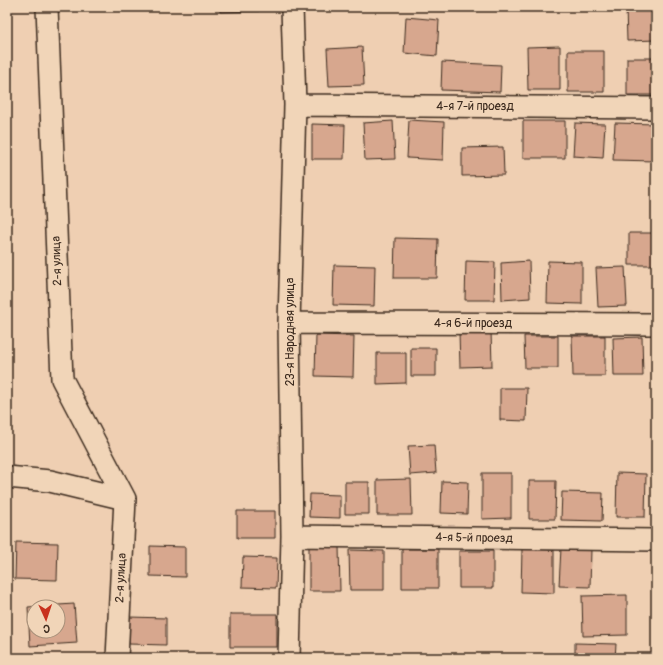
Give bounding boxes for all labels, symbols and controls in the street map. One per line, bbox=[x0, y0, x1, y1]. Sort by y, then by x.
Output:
street label: 4-я 7-й проезд bbox=[436, 99, 514, 114]
street label: 2-я улица bbox=[49, 235, 65, 286]
street label: 23-я Народная улица bbox=[283, 277, 298, 386]
street label: 4-я 6-й проезд bbox=[434, 316, 513, 331]
street label: 4-я 5-й проезд bbox=[435, 530, 514, 546]
street label: 2-я улица bbox=[112, 552, 130, 603]
north arrow bbox=[26, 599, 66, 639]
text: С bbox=[43, 622, 50, 635]

